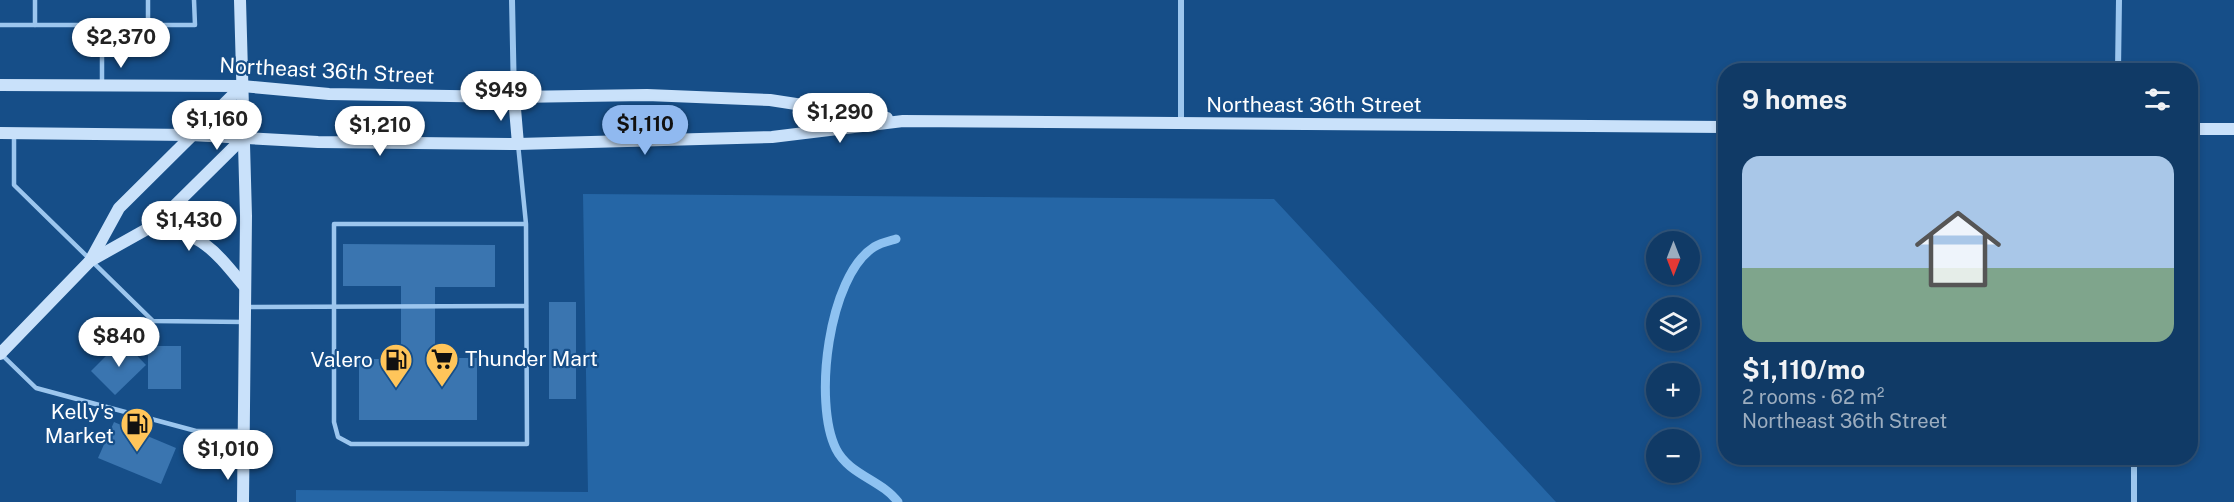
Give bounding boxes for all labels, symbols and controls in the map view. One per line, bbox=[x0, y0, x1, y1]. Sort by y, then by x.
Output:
pin: $2,370 bbox=[72, 18, 170, 69]
text: $2,370 bbox=[86, 25, 156, 49]
street label: Northeast 36th Street bbox=[219, 52, 435, 89]
pin: $949 bbox=[465, 71, 537, 122]
text: $949 bbox=[474, 78, 528, 102]
icon: filters bbox=[2141, 83, 2174, 116]
text: 9 homes bbox=[1742, 84, 1847, 115]
street label: Northeast 36th Street bbox=[1206, 92, 1422, 117]
pin: $1,290 bbox=[791, 93, 889, 144]
pin: $1,160 bbox=[168, 100, 266, 151]
text: $1,290 bbox=[807, 100, 873, 124]
pin: $1,110 bbox=[596, 105, 694, 156]
pin: $1,210 bbox=[331, 106, 429, 157]
text: $1,160 bbox=[186, 107, 248, 131]
text: $1,110 bbox=[616, 112, 674, 136]
text: $1,210 bbox=[349, 113, 411, 137]
icon: home bbox=[1904, 195, 2012, 303]
pin: $1,430 bbox=[140, 201, 238, 252]
text: $1,430 bbox=[156, 208, 222, 232]
north arrow bbox=[1646, 231, 1700, 285]
map controls bbox=[1646, 231, 1700, 483]
button: layers bbox=[1646, 297, 1700, 351]
pin: $840 bbox=[83, 317, 155, 368]
text: $840 bbox=[93, 324, 145, 348]
supermarket icon: Thunder Mart bbox=[424, 341, 460, 388]
fuel station icon: Valero bbox=[378, 342, 414, 389]
place label: Thunder Mart bbox=[465, 346, 598, 371]
place label: Valero bbox=[311, 347, 373, 372]
text: $1,110/mo bbox=[1742, 354, 1865, 385]
button: + bbox=[1646, 363, 1700, 417]
text: 2 rooms · 62 m² bbox=[1742, 385, 1884, 409]
place label: Kelly's Market bbox=[45, 399, 114, 448]
fuel station icon: Kelly's Market bbox=[119, 406, 155, 453]
text: Northeast 36th Street bbox=[1742, 409, 1947, 433]
button: − bbox=[1646, 429, 1700, 483]
pin: $1,010 bbox=[179, 430, 277, 481]
text: $1,010 bbox=[197, 437, 259, 461]

